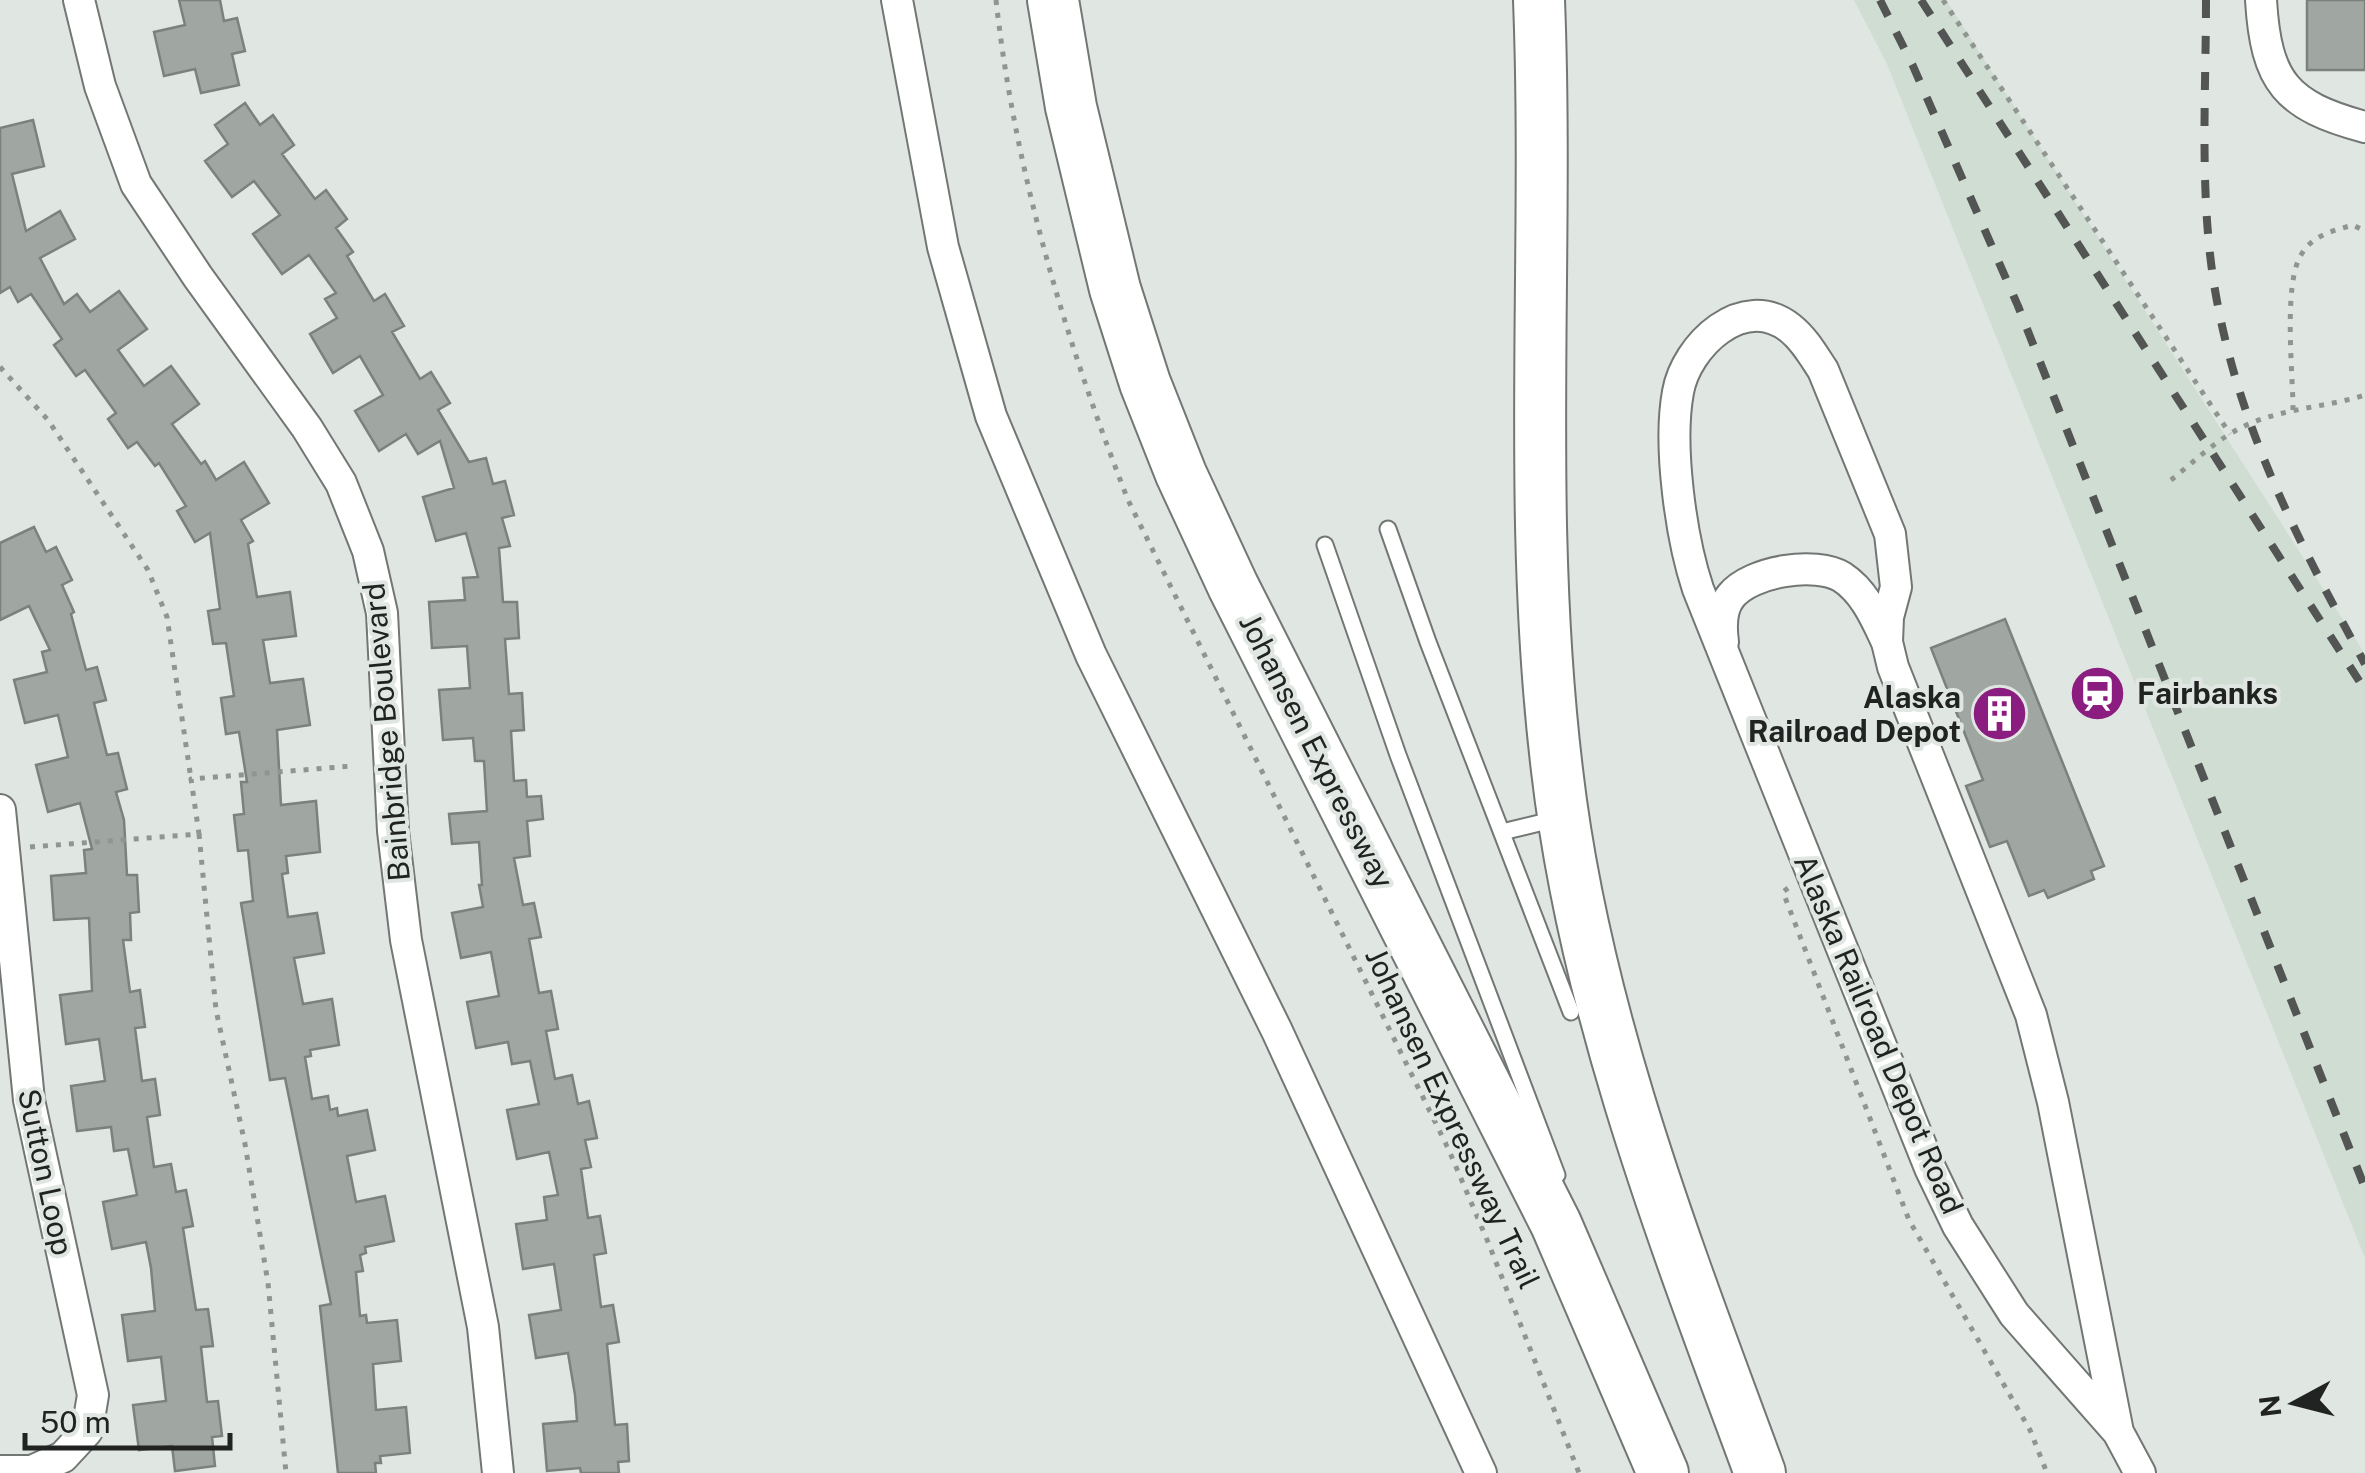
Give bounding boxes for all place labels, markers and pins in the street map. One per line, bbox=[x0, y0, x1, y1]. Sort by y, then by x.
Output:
station icon: Fairbanks bbox=[2068, 663, 2128, 723]
place label: Fairbanks bbox=[2137, 675, 2278, 711]
place label: Alaska Railroad Depot bbox=[1748, 679, 1961, 749]
building icon: Alaska Railroad Depot bbox=[1970, 684, 2030, 744]

